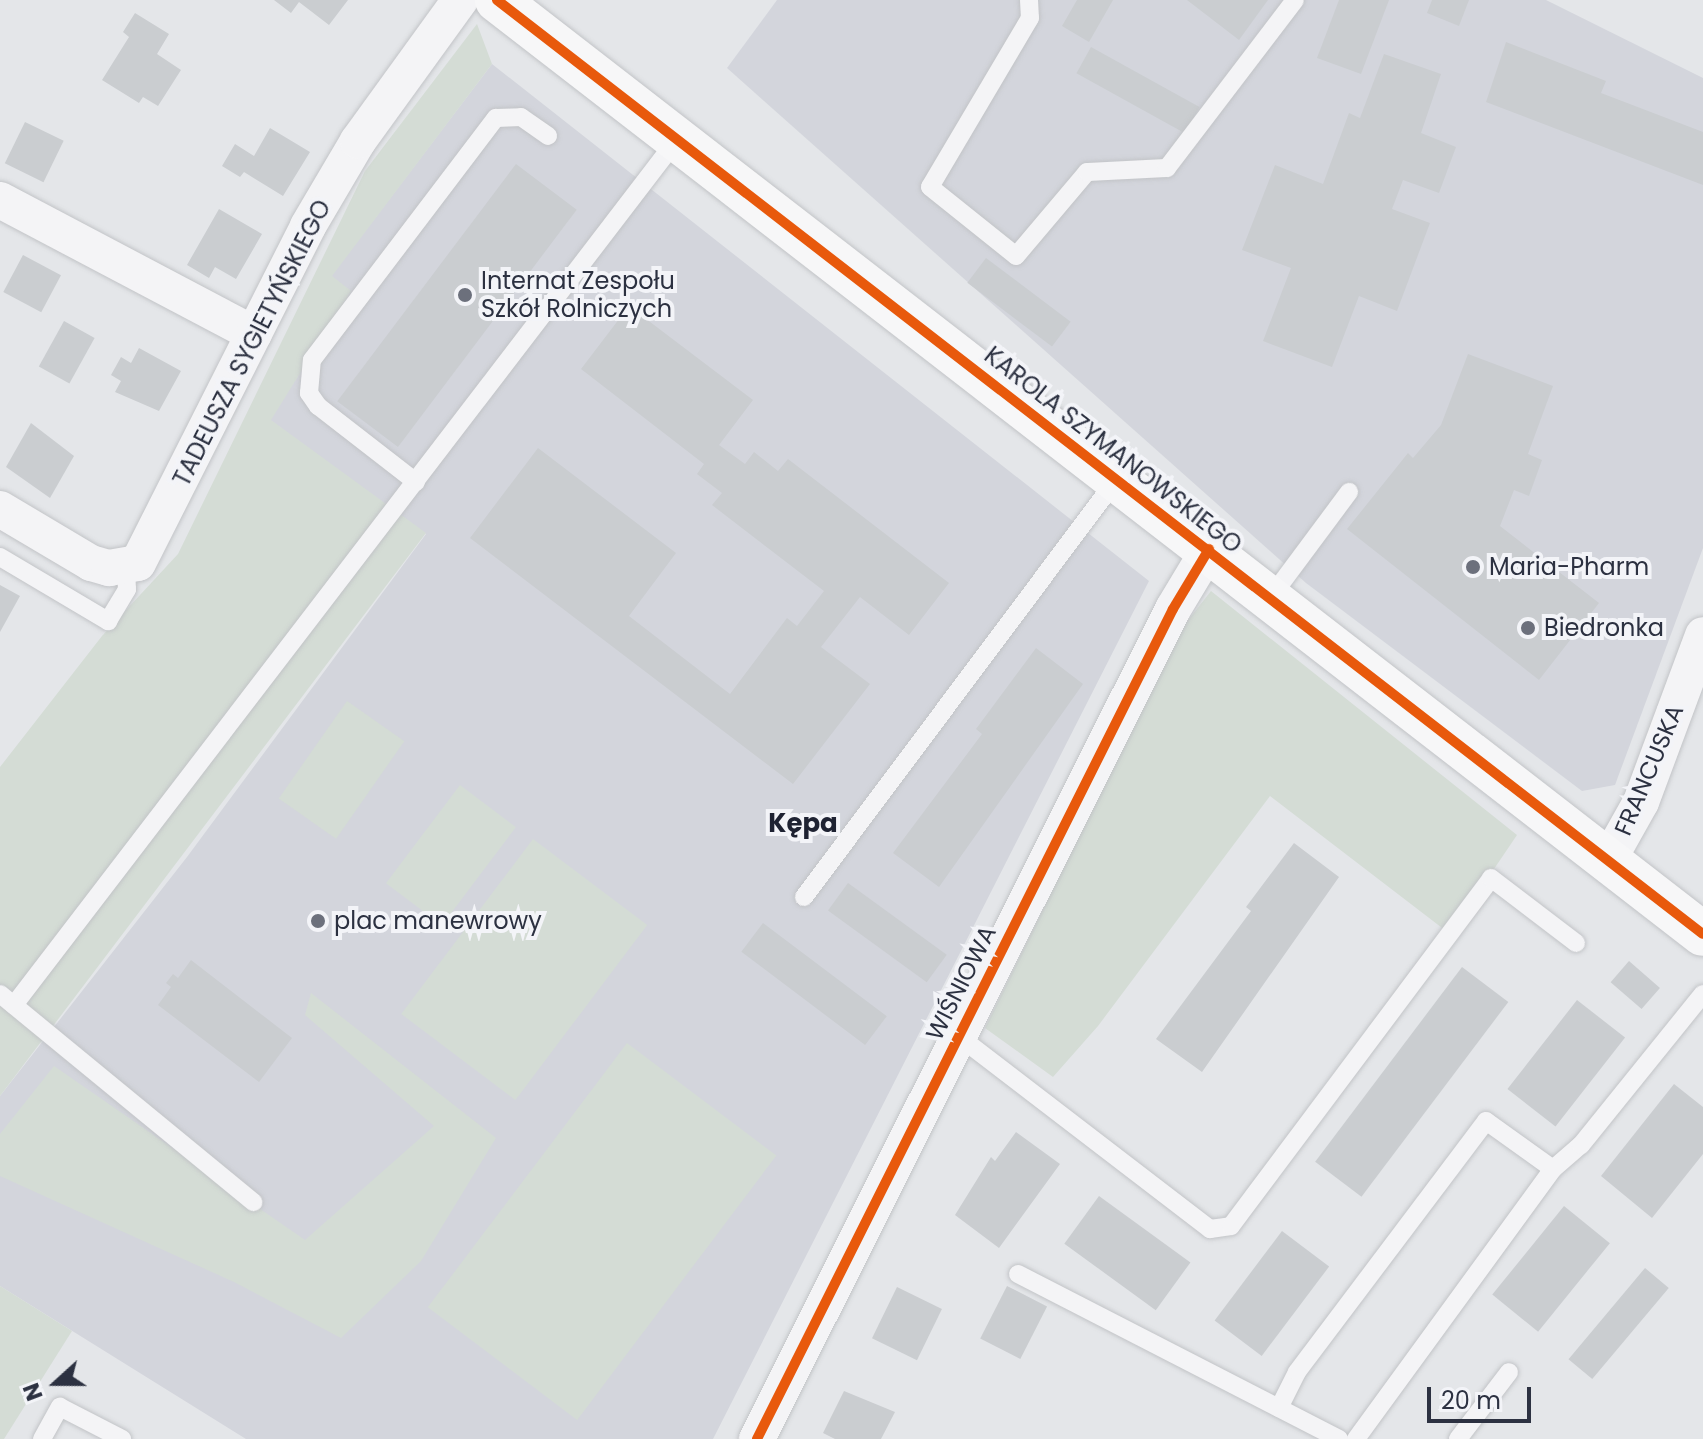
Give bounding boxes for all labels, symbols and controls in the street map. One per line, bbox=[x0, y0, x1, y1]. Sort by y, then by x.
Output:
street label: TADEUSZA SYGIETYŃSKIEGO bbox=[167, 195, 337, 491]
place label: Internat Zespołu Szkół Rolniczych bbox=[481, 267, 675, 323]
marker: Internat Zespołu Szkół Rolniczych bbox=[456, 286, 474, 304]
street label: KAROLA SZYMANOWSKIEGO bbox=[979, 341, 1247, 559]
place label: Maria-Pharm bbox=[1489, 553, 1649, 581]
marker: Maria-Pharm bbox=[1464, 558, 1482, 576]
place label: Biedronka bbox=[1544, 614, 1664, 642]
marker: Biedronka bbox=[1519, 619, 1537, 637]
street label: FRANCUSKA bbox=[1609, 700, 1689, 840]
district label: Kępa bbox=[768, 808, 838, 840]
place label: plac manewrowy bbox=[334, 907, 542, 935]
marker: plac manewrowy bbox=[309, 912, 327, 930]
street label: WIŚNIOWA bbox=[920, 921, 1002, 1045]
north arrow bbox=[16, 1343, 96, 1423]
scale bar bbox=[1431, 1371, 1535, 1421]
text: N bbox=[16, 1379, 51, 1405]
text: 20 m bbox=[1441, 1384, 1501, 1417]

